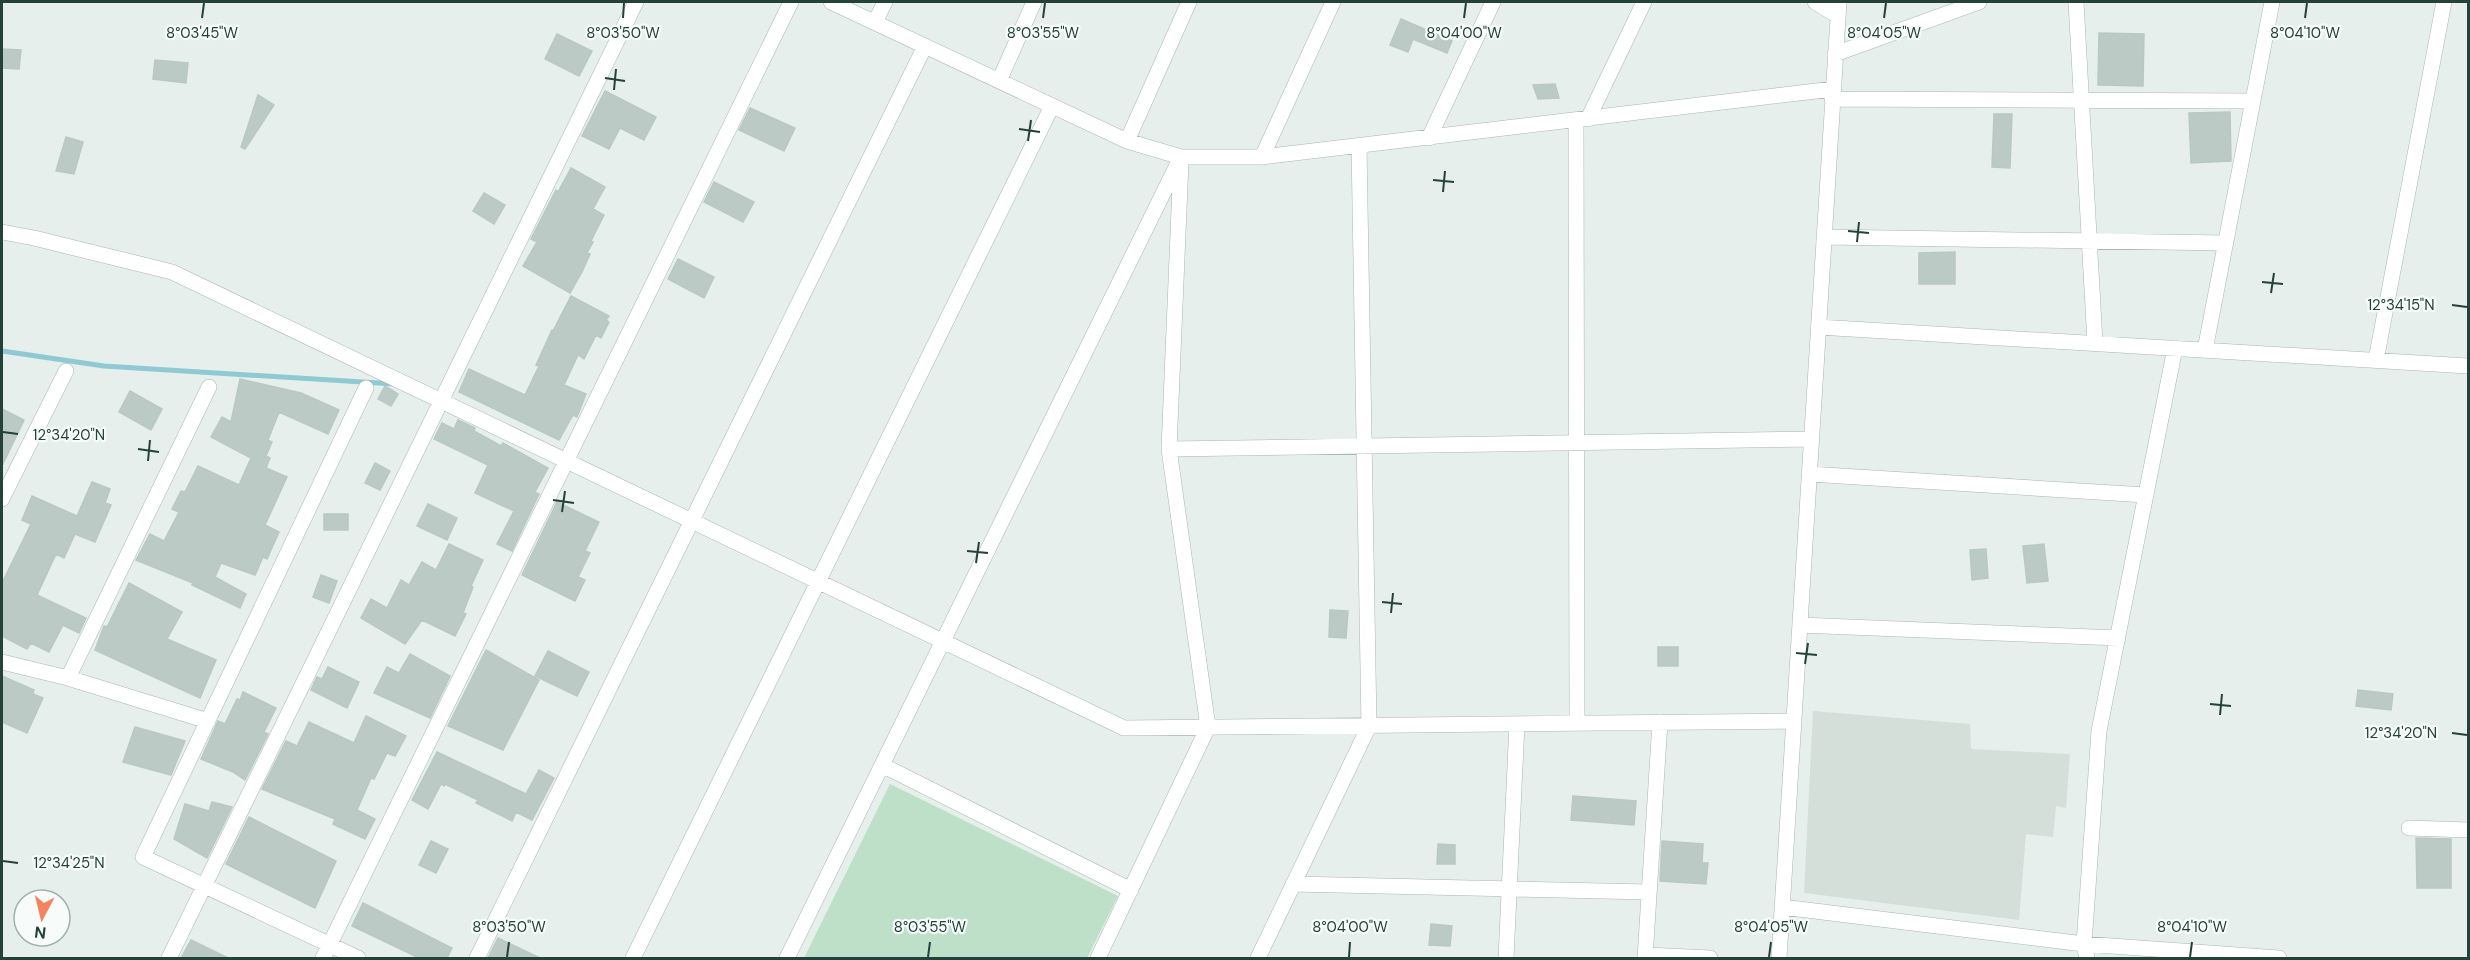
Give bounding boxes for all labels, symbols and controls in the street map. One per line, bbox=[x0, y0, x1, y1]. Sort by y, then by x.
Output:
text: 8°03'45"W bbox=[166, 23, 238, 43]
text: 8°03'50"W bbox=[586, 23, 660, 43]
text: 8°03'55"W bbox=[1007, 23, 1080, 43]
text: 8°04'00"W bbox=[1426, 23, 1502, 43]
text: 8°04'05"W bbox=[1847, 23, 1922, 43]
text: 8°04'10"W bbox=[2270, 23, 2340, 43]
text: 12°34'15"N bbox=[2367, 295, 2435, 315]
text: 12°34'20"N bbox=[33, 425, 105, 445]
text: 12°34'20"N bbox=[2365, 723, 2437, 743]
text: 12°34'25"N bbox=[33, 853, 105, 873]
north arrow bbox=[12, 888, 72, 948]
text: 8°03'50"W bbox=[472, 917, 546, 937]
text: 8°03'55"W bbox=[894, 917, 967, 937]
text: 8°04'00"W bbox=[1312, 917, 1388, 937]
text: 8°04'05"W bbox=[1734, 917, 1809, 937]
text: 8°04'10"W bbox=[2157, 917, 2227, 937]
text: N bbox=[33, 921, 47, 944]

